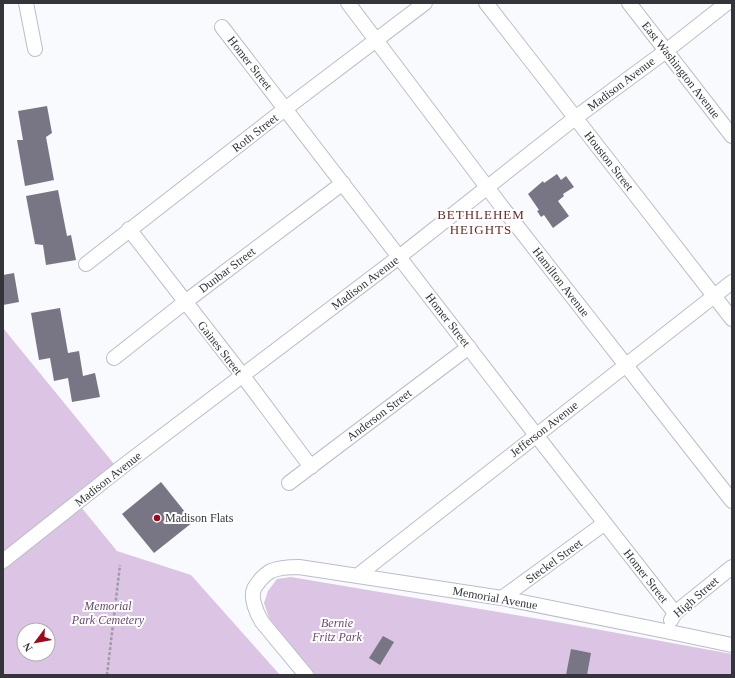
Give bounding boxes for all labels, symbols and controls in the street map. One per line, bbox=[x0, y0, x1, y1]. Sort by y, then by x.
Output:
street label: East Washington Avenue bbox=[639, 19, 723, 121]
street label: Homer Street bbox=[225, 33, 276, 93]
street label: Madison Avenue bbox=[585, 54, 657, 114]
street label: Roth Street bbox=[229, 110, 281, 155]
street label: Houston Street bbox=[581, 128, 637, 194]
district label: BETHLEHEM HEIGHTS bbox=[437, 207, 525, 237]
street label: Dunbar Street bbox=[196, 244, 258, 296]
street label: Hamilton Avenue bbox=[530, 245, 592, 319]
street label: Madison Avenue bbox=[329, 253, 401, 313]
street label: Homer Street bbox=[423, 290, 474, 350]
street label: Gaines Street bbox=[195, 318, 246, 378]
street label: Anderson Street bbox=[344, 386, 415, 444]
street label: Jefferson Avenue bbox=[507, 398, 581, 460]
street label: Madison Avenue bbox=[72, 449, 144, 509]
place label: Madison Flats bbox=[165, 511, 234, 525]
marker: Madison Flats bbox=[152, 513, 162, 523]
street label: Steckel Street bbox=[523, 535, 585, 586]
street label: Homer Street bbox=[621, 546, 672, 606]
street label: High Street bbox=[671, 573, 722, 620]
street label: Memorial Avenue bbox=[451, 584, 539, 612]
park label: Memorial Park Cemetery bbox=[71, 599, 145, 627]
park label: Bernie Fritz Park bbox=[311, 616, 363, 644]
north arrow bbox=[16, 622, 56, 662]
text: N bbox=[20, 641, 35, 654]

